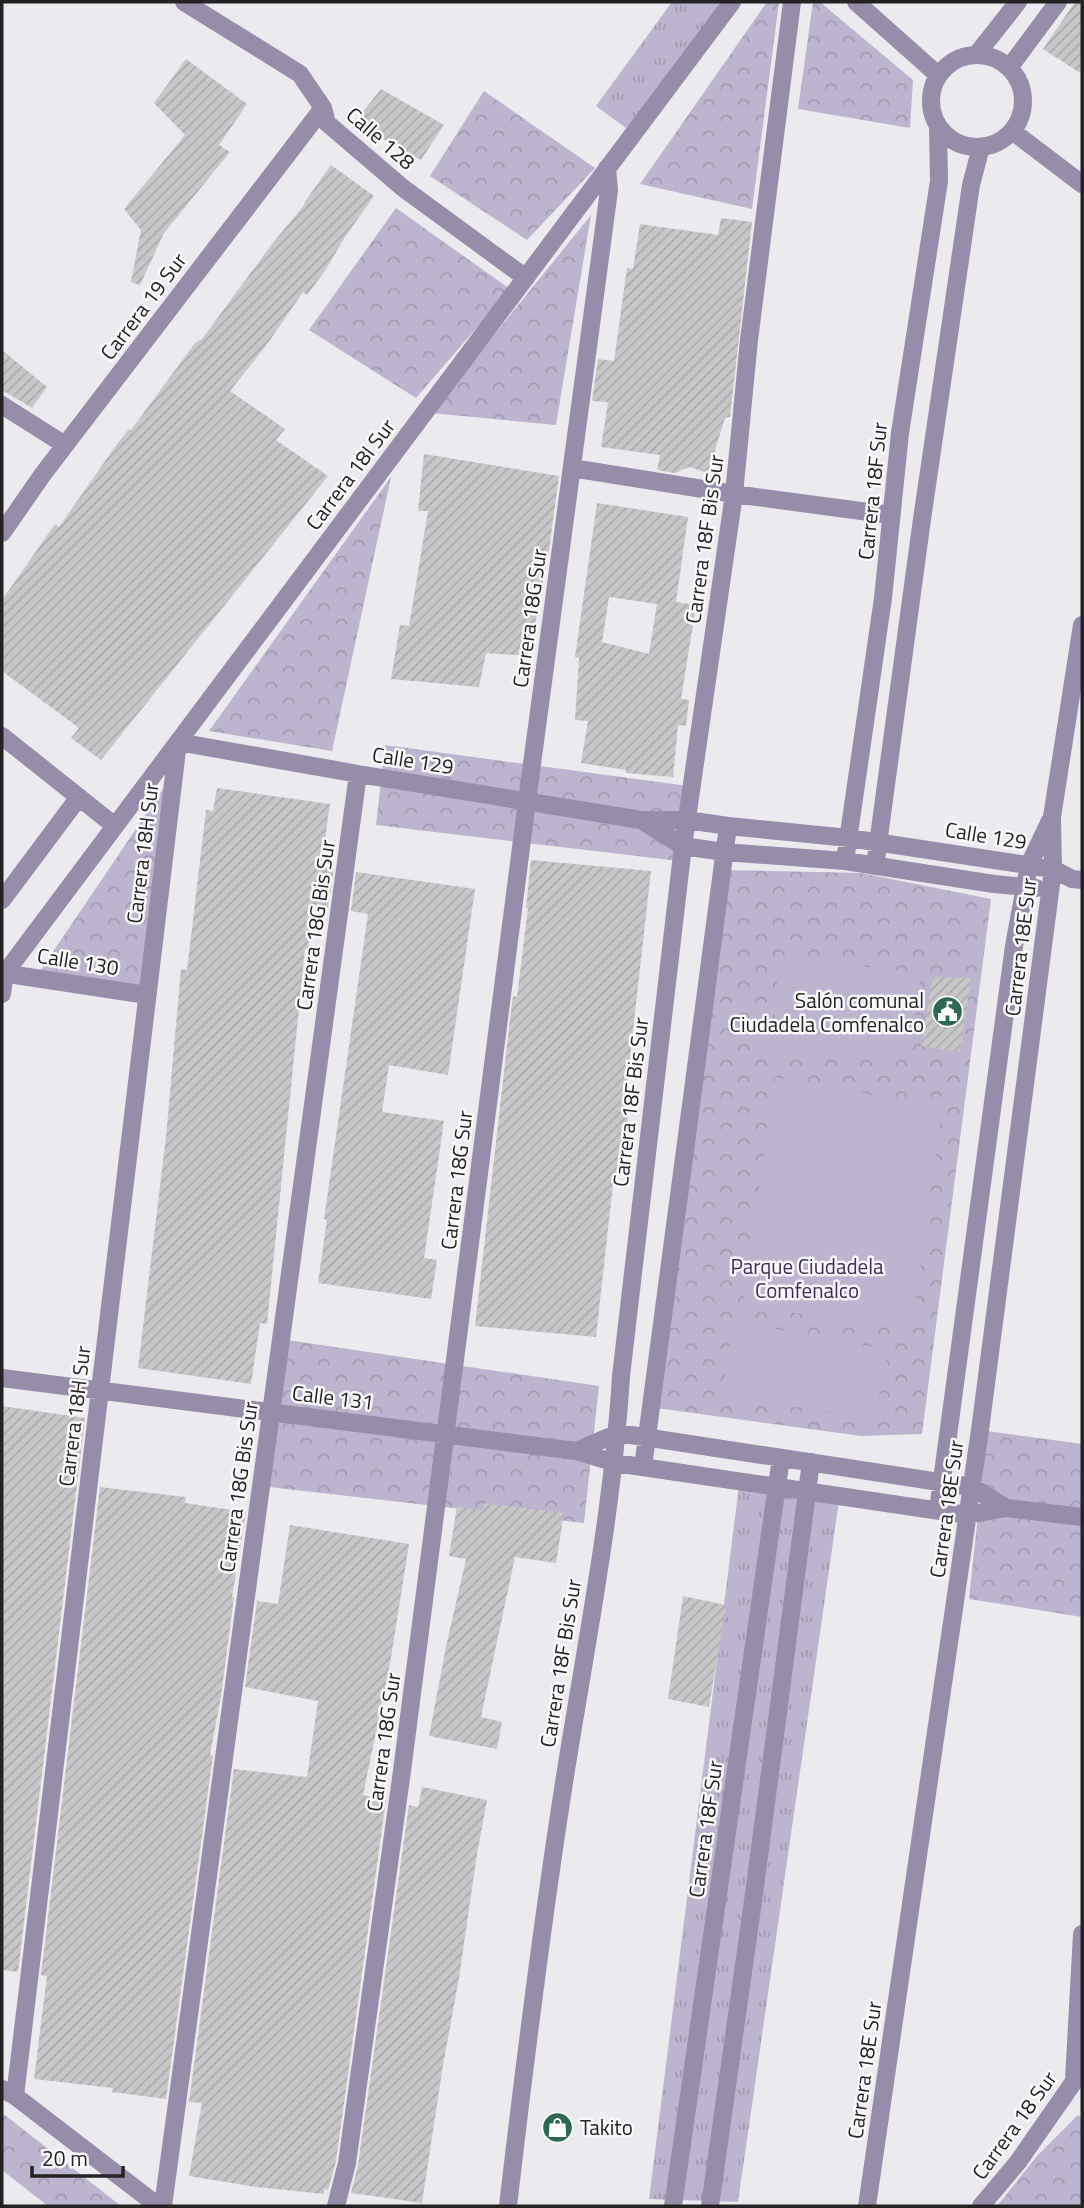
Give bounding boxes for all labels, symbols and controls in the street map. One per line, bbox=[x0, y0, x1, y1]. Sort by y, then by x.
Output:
street label: Calle 128 bbox=[340, 99, 423, 177]
street label: Carrera 19 Sur bbox=[92, 246, 194, 366]
street label: Carrera 18I Sur bbox=[297, 412, 403, 536]
street label: Carrera 18F Sur bbox=[849, 421, 895, 561]
street label: Carrera 18F Bis Sur bbox=[676, 453, 732, 625]
street label: Carrera 18G Sur bbox=[503, 546, 555, 690]
street label: Calle 129 bbox=[370, 738, 456, 782]
street label: Carrera 18H Sur bbox=[118, 781, 166, 925]
street label: Calle 129 bbox=[943, 813, 1029, 857]
street label: Carrera 18G Bis Sur bbox=[287, 838, 343, 1012]
street label: Carrera 18E Sur bbox=[996, 876, 1044, 1018]
street label: Calle 130 bbox=[35, 939, 121, 983]
place label: Salón comunal Ciudadela Comfenalco bbox=[729, 984, 924, 1040]
public building icon: Salón comunal Ciudadela Comfenalco bbox=[930, 995, 964, 1029]
street label: Carrera 18F Bis Sur bbox=[604, 1016, 656, 1188]
street label: Carrera 18G Sur bbox=[432, 1108, 480, 1252]
park label: Parque Ciudadela Comfenalco bbox=[730, 1250, 884, 1306]
street label: Carrera 18H Sur bbox=[50, 1344, 98, 1488]
street label: Calle 131 bbox=[290, 1376, 376, 1418]
street label: Carrera 18G Bis Sur bbox=[210, 1400, 266, 1574]
street label: Carrera 18E Sur bbox=[920, 1438, 972, 1580]
street label: Carrera 18F Bis Sur bbox=[531, 1576, 589, 1750]
street label: Carrera 18G Sur bbox=[357, 1670, 409, 1814]
street label: Carrera 18F Sur bbox=[680, 1758, 730, 1900]
street label: Carrera 18E Sur bbox=[838, 1999, 890, 2141]
street label: Carrera 18 Sur bbox=[964, 2064, 1064, 2186]
shop icon: Takito bbox=[540, 2110, 574, 2144]
place label: Takito bbox=[580, 2111, 633, 2143]
scale bar bbox=[32, 2134, 122, 2178]
text: 20 m bbox=[42, 2142, 88, 2174]

